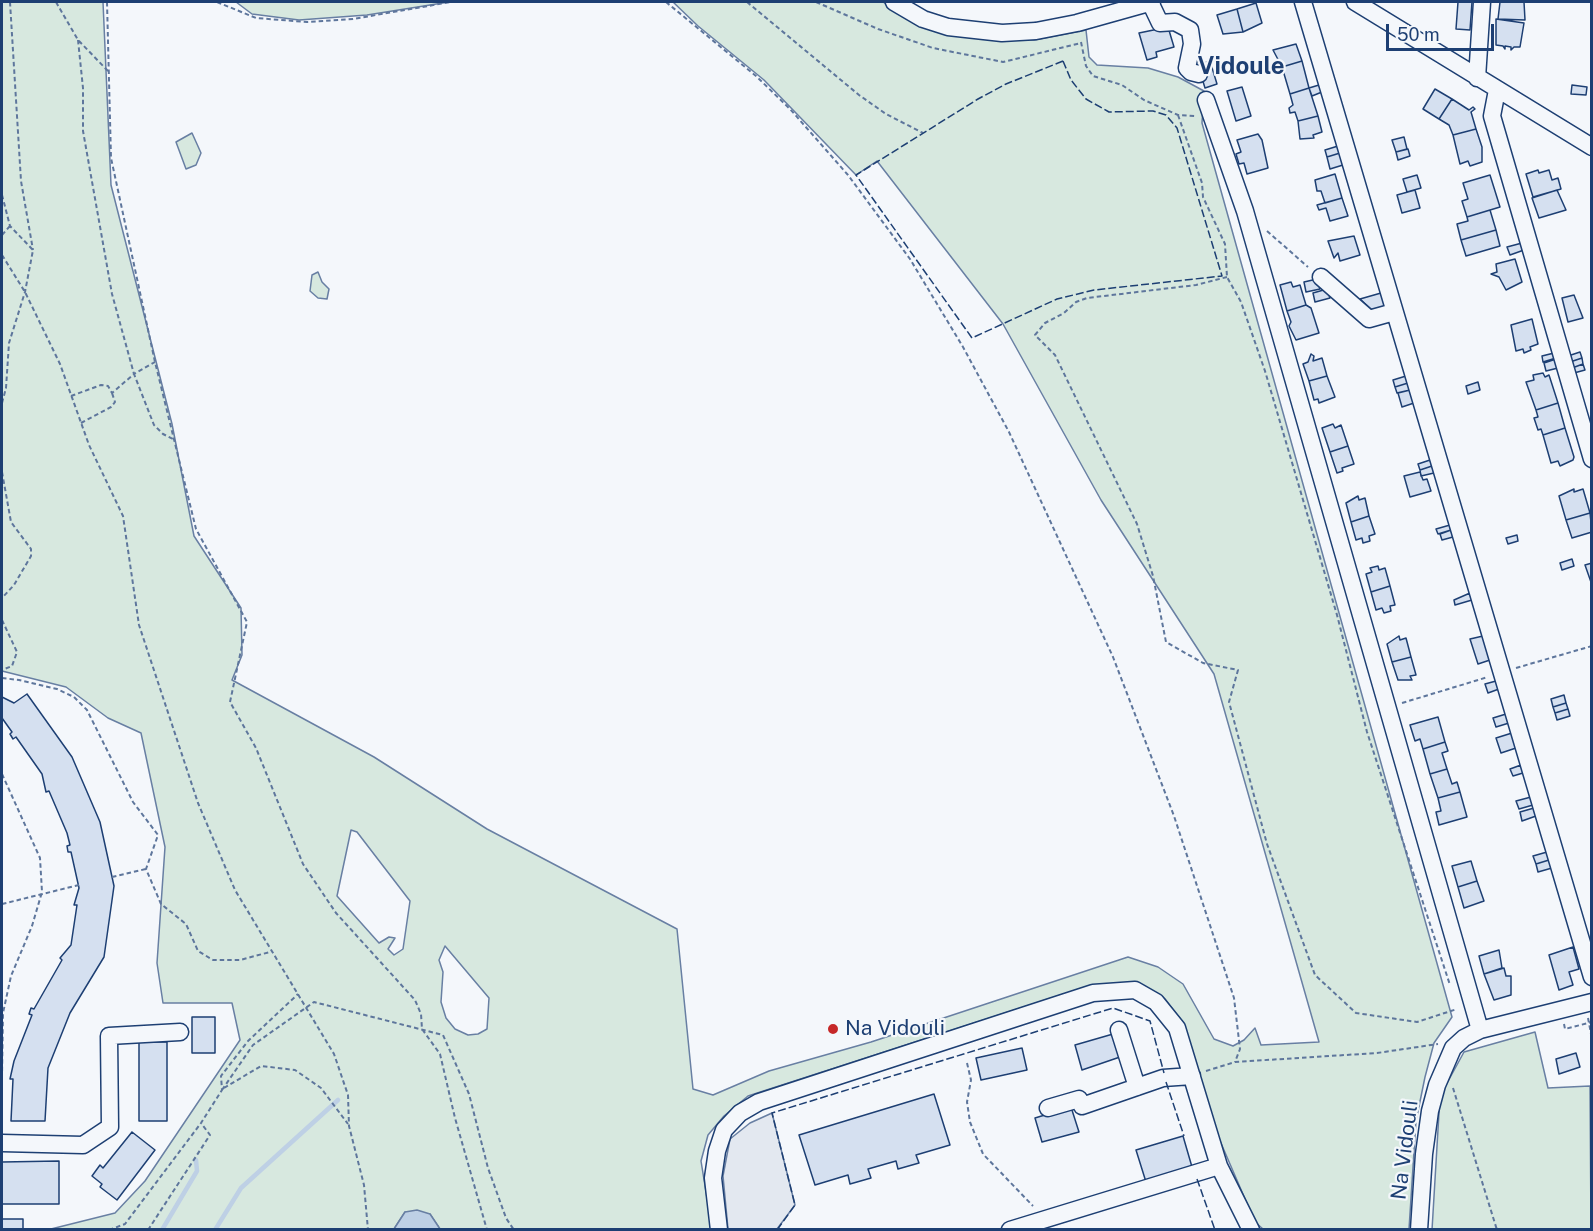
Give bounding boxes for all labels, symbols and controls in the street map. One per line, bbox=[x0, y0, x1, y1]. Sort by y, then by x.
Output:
scale bar bbox=[1389, 12, 1497, 50]
text: 50 m bbox=[1397, 24, 1440, 45]
district label: Vidoule bbox=[1198, 53, 1284, 81]
place label: Na Vidouli bbox=[845, 1016, 945, 1042]
marker: Na Vidouli bbox=[826, 1022, 840, 1036]
street label: Na Vidouli bbox=[1386, 1099, 1424, 1201]

